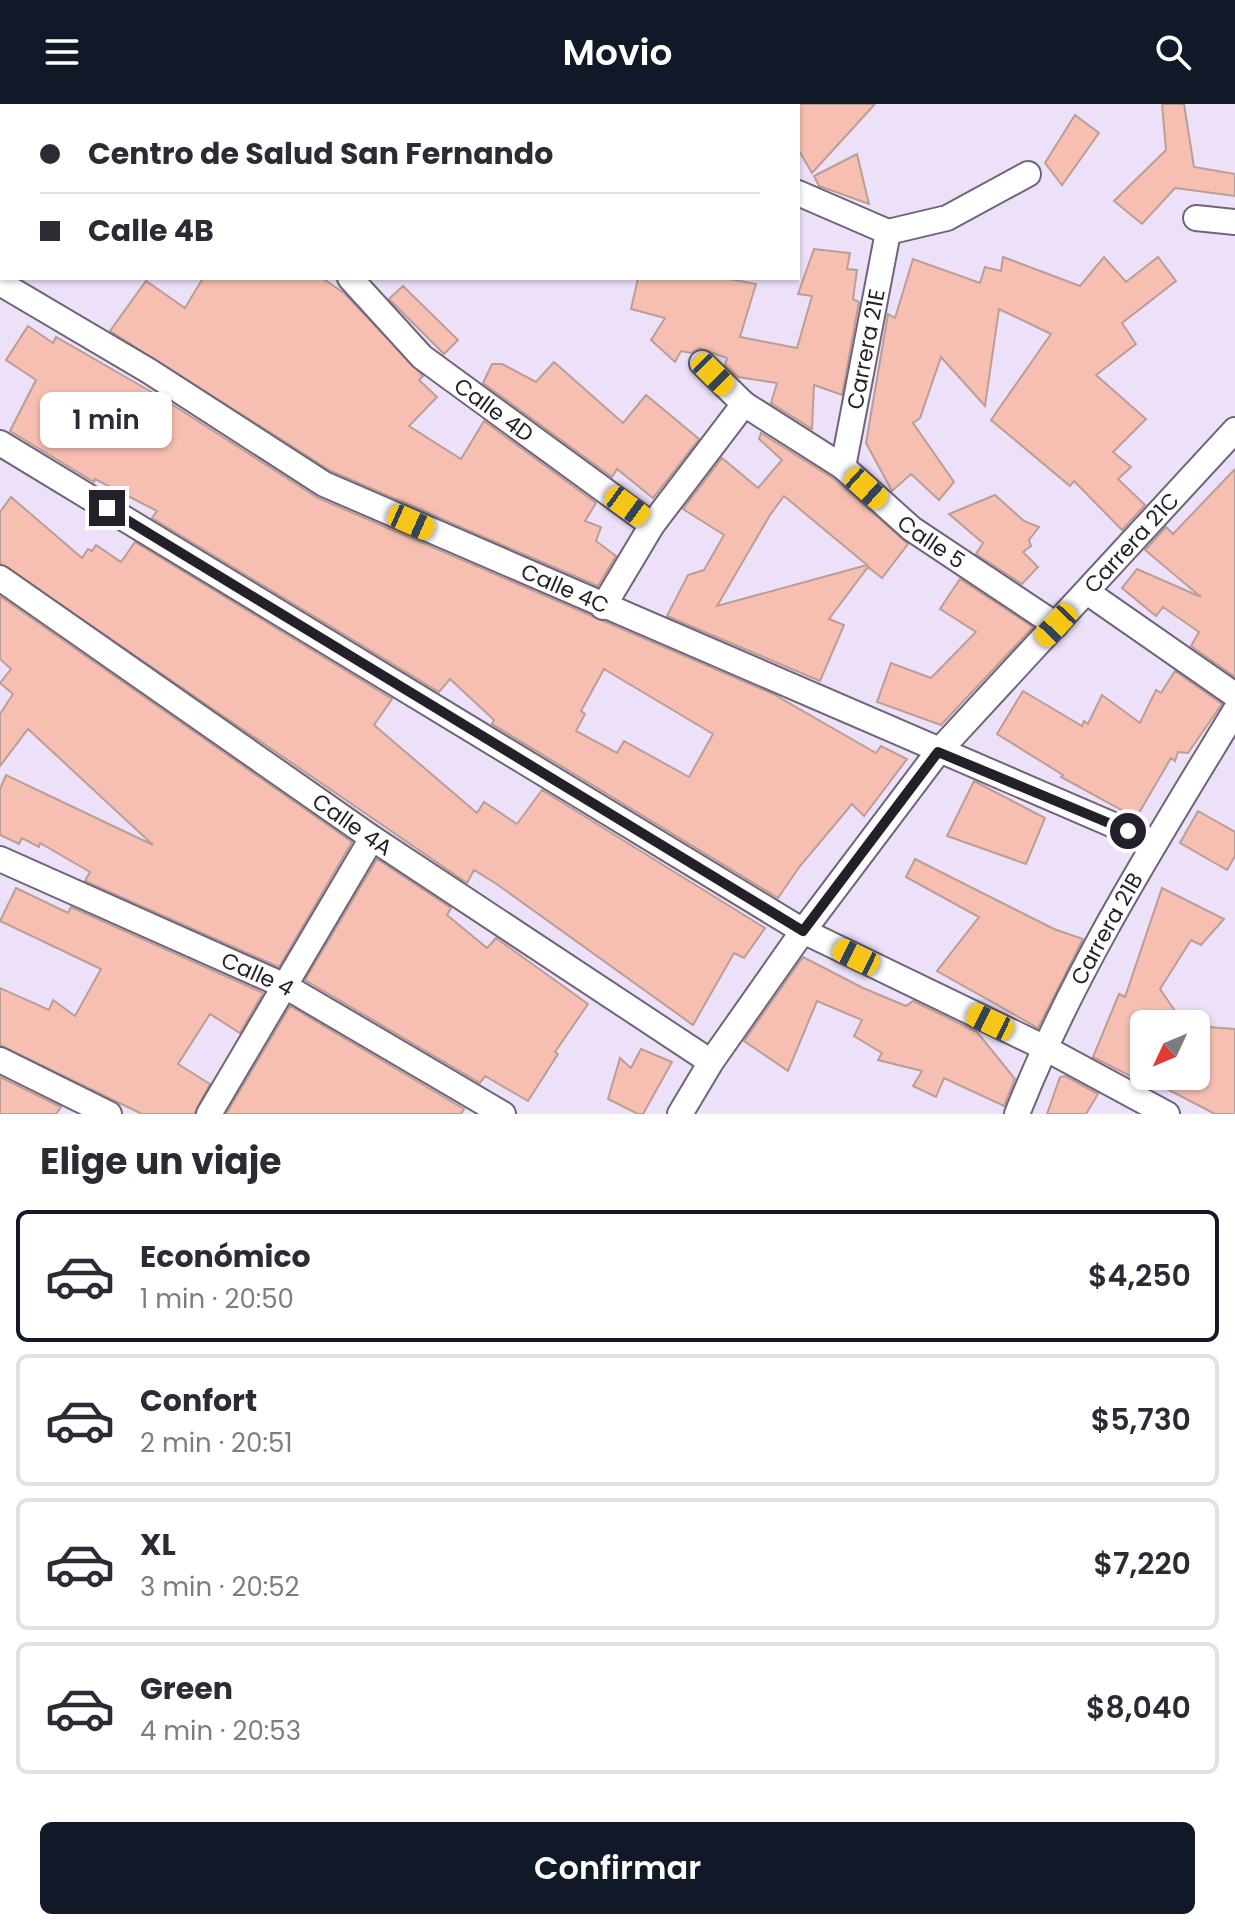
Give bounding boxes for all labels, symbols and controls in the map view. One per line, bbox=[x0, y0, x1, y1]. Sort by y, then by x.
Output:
text: Movio bbox=[563, 27, 672, 78]
icon: menu bbox=[40, 30, 84, 74]
icon: search bbox=[1151, 30, 1195, 74]
text: Centro de Salud San Fernando bbox=[88, 132, 553, 175]
text: Calle 4B bbox=[88, 209, 214, 252]
street label: Carrera 21E bbox=[839, 286, 892, 412]
car bbox=[688, 349, 738, 399]
street label: Calle 4D bbox=[448, 370, 540, 449]
callout: 1 min bbox=[41, 392, 173, 448]
text: 1 min bbox=[72, 402, 140, 438]
car bbox=[840, 463, 892, 513]
car bbox=[601, 482, 653, 530]
street label: Carrera 21C bbox=[1077, 485, 1186, 600]
route end bbox=[89, 490, 125, 526]
car bbox=[384, 501, 438, 543]
street label: Calle 5 bbox=[891, 508, 972, 576]
street label: Calle 4C bbox=[516, 555, 614, 621]
car bbox=[1031, 599, 1081, 651]
street label: Calle 4A bbox=[306, 786, 399, 863]
route start bbox=[1110, 813, 1146, 849]
street label: Carrera 21B bbox=[1063, 867, 1150, 990]
car bbox=[829, 936, 883, 978]
street label: Calle 4 bbox=[217, 944, 300, 1004]
car bbox=[963, 1001, 1017, 1043]
north arrow bbox=[1130, 1010, 1210, 1090]
map controls bbox=[1130, 1010, 1210, 1090]
text: Elige un viaje bbox=[40, 1136, 282, 1187]
text: Económico bbox=[140, 1235, 311, 1278]
icon: car bbox=[44, 1240, 116, 1312]
text: $4,250 bbox=[1088, 1254, 1191, 1297]
text: 1 min · 20:50 bbox=[140, 1281, 294, 1317]
text: Confort bbox=[140, 1379, 257, 1422]
icon: car bbox=[44, 1384, 116, 1456]
text: $5,730 bbox=[1091, 1398, 1191, 1441]
text: 2 min · 20:51 bbox=[140, 1425, 293, 1461]
text: XL bbox=[140, 1523, 176, 1566]
icon: car bbox=[44, 1528, 116, 1600]
text: $7,220 bbox=[1094, 1542, 1191, 1585]
text: 3 min · 20:52 bbox=[140, 1569, 300, 1605]
text: Green bbox=[140, 1667, 233, 1710]
icon: car bbox=[44, 1672, 116, 1744]
text: $8,040 bbox=[1086, 1686, 1191, 1729]
text: 4 min · 20:53 bbox=[140, 1713, 301, 1749]
button: Confirmar bbox=[40, 1822, 1195, 1914]

